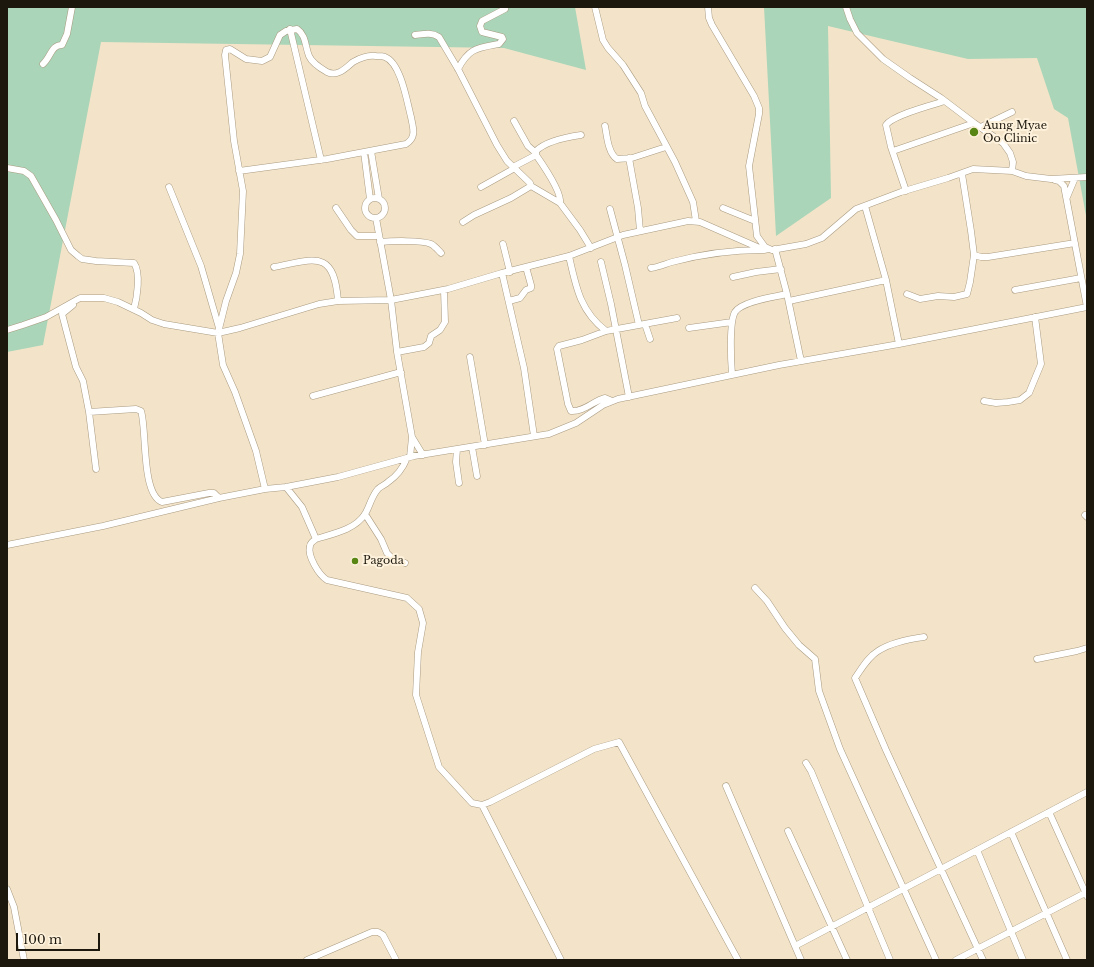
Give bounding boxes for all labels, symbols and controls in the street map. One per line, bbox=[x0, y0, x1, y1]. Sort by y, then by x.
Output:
place label: Aung Myae Oo Clinic bbox=[983, 119, 1047, 145]
marker: Aung Myae Oo Clinic bbox=[968, 126, 980, 138]
place label: Pagoda bbox=[363, 554, 404, 568]
marker: Pagoda bbox=[350, 556, 360, 566]
scale bar bbox=[18, 925, 102, 951]
text: 100 m bbox=[23, 932, 62, 947]

